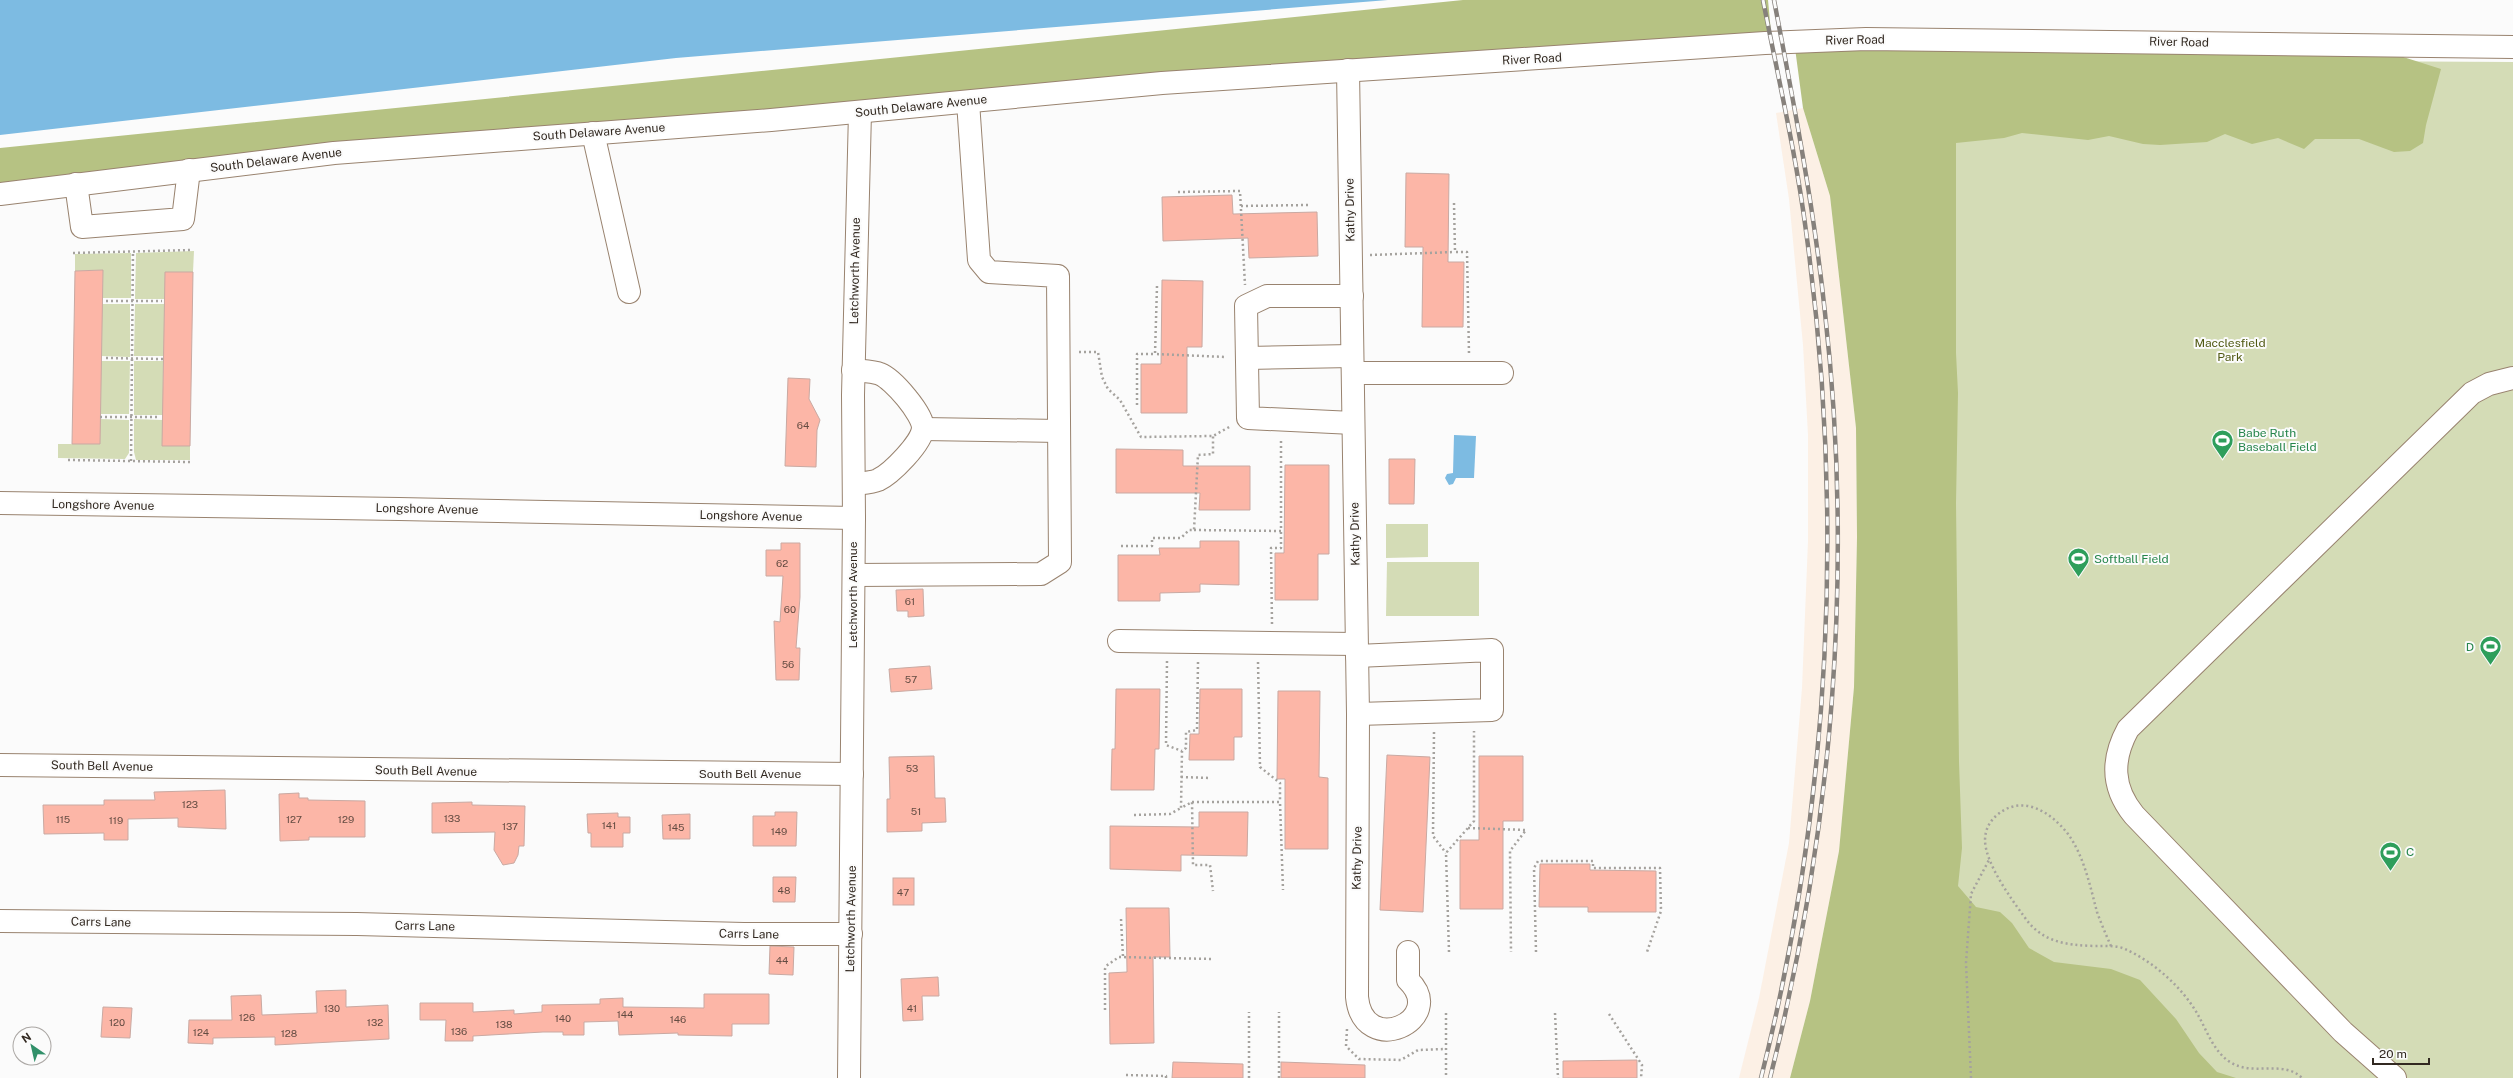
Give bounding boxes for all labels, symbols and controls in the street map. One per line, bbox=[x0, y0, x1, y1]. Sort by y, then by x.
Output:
street label: River Road bbox=[1825, 32, 1885, 48]
street label: River Road bbox=[2149, 34, 2209, 50]
street label: River Road bbox=[1502, 50, 1562, 68]
street label: South Delaware Avenue bbox=[854, 92, 988, 120]
street label: South Delaware Avenue bbox=[532, 120, 666, 144]
street label: South Delaware Avenue bbox=[209, 145, 343, 175]
street label: Kathy Drive bbox=[1342, 178, 1358, 242]
street label: Letchworth Avenue bbox=[847, 217, 863, 325]
park label: Macclesfield Park bbox=[2194, 336, 2266, 364]
house number: 64 bbox=[797, 419, 809, 431]
place label: Babe Ruth Baseball Field bbox=[2238, 426, 2317, 454]
sports icon: Babe Ruth Baseball Field bbox=[2210, 427, 2236, 460]
street label: Longshore Avenue bbox=[51, 497, 155, 513]
street label: Longshore Avenue bbox=[375, 501, 479, 517]
street label: Kathy Drive bbox=[1347, 502, 1363, 566]
street label: Longshore Avenue bbox=[699, 508, 803, 524]
street label: Letchworth Avenue bbox=[846, 541, 860, 649]
sports icon: Softball Field bbox=[2065, 546, 2091, 579]
place label: Softball Field bbox=[2094, 552, 2169, 566]
house number: 62 bbox=[776, 557, 788, 569]
house number: 61 bbox=[905, 595, 915, 607]
house number: 60 bbox=[784, 603, 796, 615]
sports icon: D bbox=[2477, 634, 2503, 667]
place label: D bbox=[2466, 640, 2474, 654]
house number: 56 bbox=[782, 658, 794, 670]
house number: 57 bbox=[905, 673, 917, 685]
street label: South Bell Avenue bbox=[51, 758, 154, 774]
house number: 53 bbox=[906, 762, 918, 774]
street label: South Bell Avenue bbox=[375, 763, 478, 779]
street label: South Bell Avenue bbox=[699, 767, 801, 781]
house number: 123 bbox=[182, 798, 198, 810]
house number: 51 bbox=[911, 805, 921, 817]
house number: 133 bbox=[444, 812, 460, 824]
house number: 115 bbox=[56, 813, 70, 825]
house number: 127 bbox=[286, 813, 302, 825]
house number: 129 bbox=[338, 813, 354, 825]
house number: 119 bbox=[109, 814, 123, 826]
house number: 141 bbox=[602, 819, 616, 831]
house number: 137 bbox=[502, 820, 518, 832]
house number: 145 bbox=[668, 821, 684, 833]
house number: 149 bbox=[771, 825, 787, 837]
street label: Kathy Drive bbox=[1349, 826, 1365, 890]
sports icon: C bbox=[2377, 839, 2403, 872]
place label: C bbox=[2406, 845, 2414, 859]
street label: Letchworth Avenue bbox=[843, 865, 859, 973]
house number: 48 bbox=[778, 884, 790, 896]
house number: 47 bbox=[897, 886, 909, 898]
street label: Carrs Lane bbox=[71, 914, 131, 930]
street label: Carrs Lane bbox=[395, 918, 455, 934]
street label: Carrs Lane bbox=[719, 926, 779, 942]
house number: 44 bbox=[776, 954, 788, 966]
house number: 130 bbox=[324, 1002, 340, 1014]
house number: 41 bbox=[907, 1002, 917, 1014]
house number: 144 bbox=[617, 1008, 633, 1020]
house number: 126 bbox=[239, 1011, 255, 1023]
house number: 140 bbox=[555, 1012, 571, 1024]
house number: 146 bbox=[670, 1013, 686, 1025]
house number: 120 bbox=[109, 1016, 125, 1028]
house number: 132 bbox=[367, 1016, 383, 1028]
house number: 138 bbox=[496, 1018, 512, 1030]
house number: 136 bbox=[451, 1025, 467, 1037]
north arrow bbox=[12, 1026, 52, 1066]
house number: 124 bbox=[193, 1026, 209, 1038]
house number: 128 bbox=[281, 1027, 297, 1039]
text: N bbox=[19, 1030, 33, 1045]
scale bar bbox=[2373, 1040, 2429, 1066]
text: 20 m bbox=[2379, 1047, 2407, 1061]

